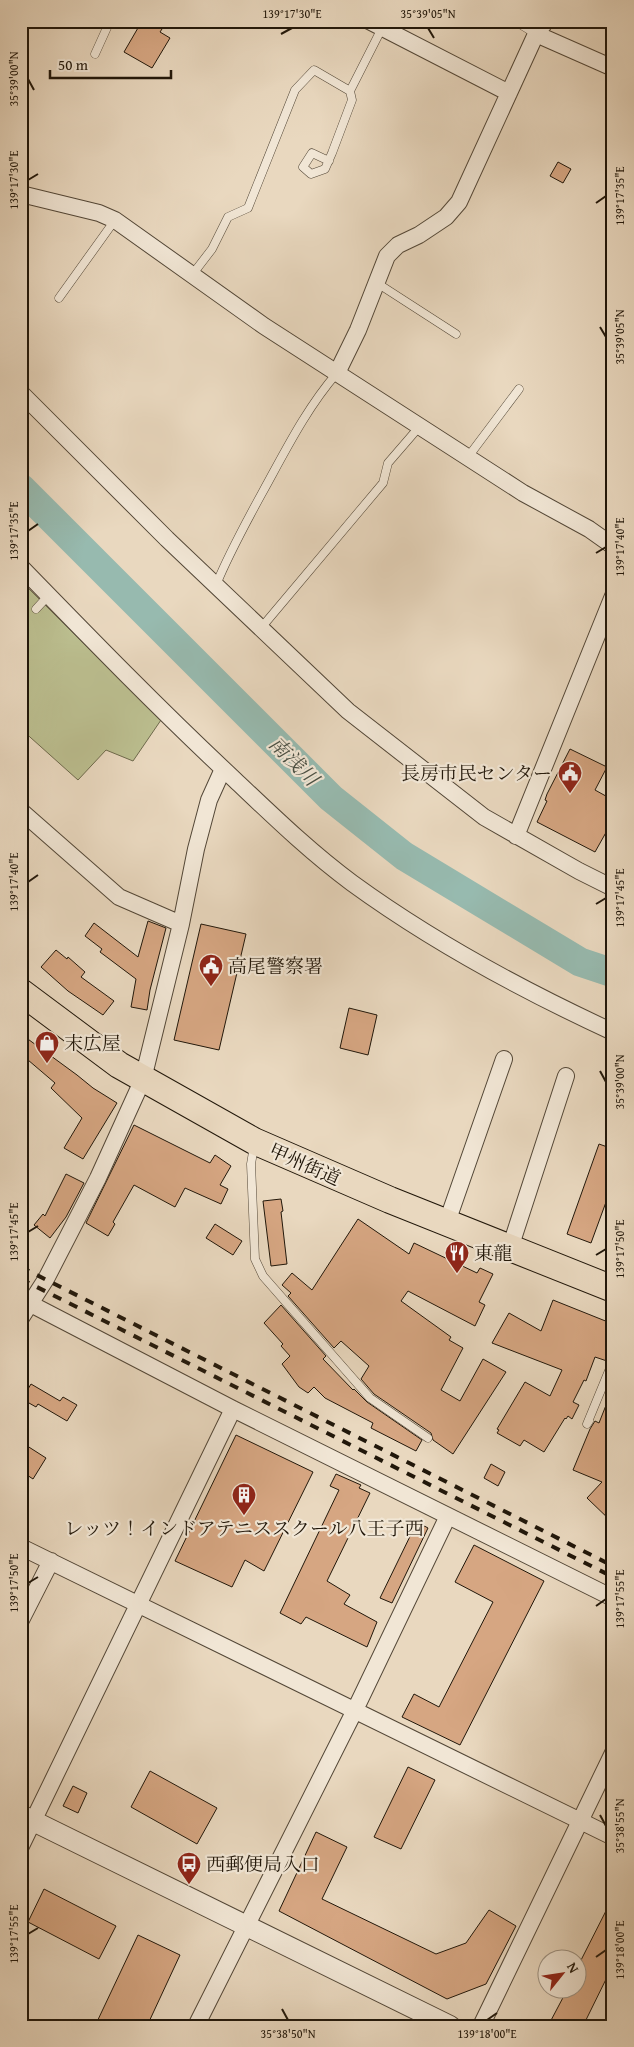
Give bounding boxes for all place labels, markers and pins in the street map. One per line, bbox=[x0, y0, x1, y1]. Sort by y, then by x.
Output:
place label: 長房市民センター bbox=[401, 759, 552, 787]
public building icon: 長房市民センター bbox=[557, 760, 583, 794]
place label: 高尾警察署 bbox=[228, 952, 323, 980]
public building icon: 高尾警察署 bbox=[198, 953, 224, 987]
place label: 末広屋 bbox=[64, 1029, 121, 1057]
shop icon: 末広屋 bbox=[34, 1030, 60, 1064]
place label: 東龍 bbox=[474, 1239, 512, 1267]
restaurant icon: 東龍 bbox=[444, 1240, 470, 1274]
building icon: レッツ！インドアテニススクール八王子西 bbox=[231, 1482, 257, 1516]
place label: レッツ！インドアテニススクール八王子西 bbox=[64, 1514, 424, 1542]
place label: 西郵便局入口 bbox=[206, 1850, 320, 1878]
bus stop icon: 西郵便局入口 bbox=[176, 1851, 202, 1885]

